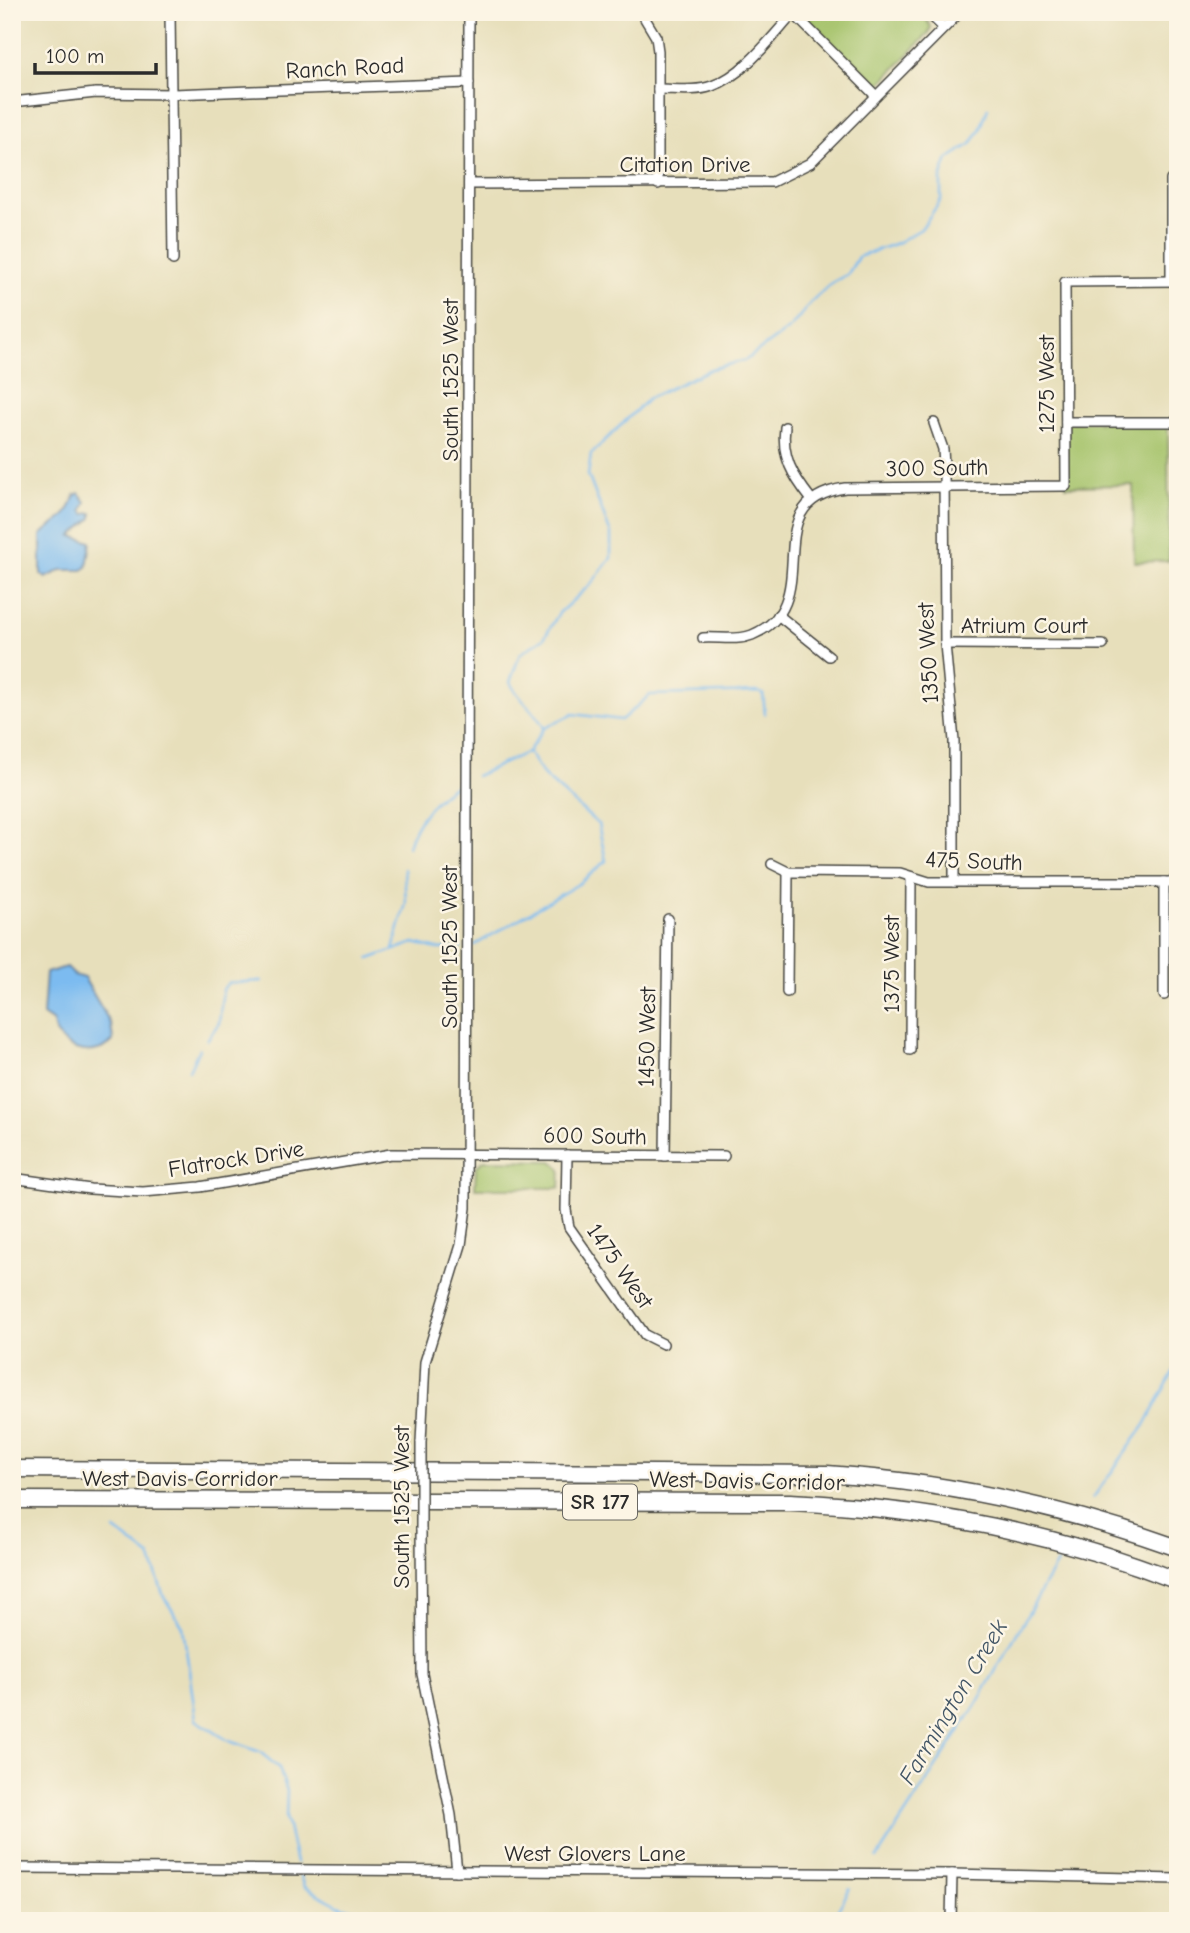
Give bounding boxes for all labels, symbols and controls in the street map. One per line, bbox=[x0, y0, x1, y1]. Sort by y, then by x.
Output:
scale bar bbox=[35, 32, 156, 76]
text: 100 m bbox=[46, 44, 104, 68]
street label: Ranch Road bbox=[285, 51, 405, 85]
street label: Citation Drive bbox=[620, 151, 751, 178]
street label: South 1525 West bbox=[437, 297, 464, 462]
street label: 1275 West bbox=[1033, 333, 1060, 433]
street label: 300 South bbox=[885, 454, 989, 482]
street label: 1350 West bbox=[912, 600, 944, 704]
street label: Atrium Court bbox=[961, 612, 1089, 639]
street label: 475 South bbox=[925, 846, 1023, 876]
street label: South 1525 West bbox=[436, 864, 463, 1029]
street label: 1375 West bbox=[878, 914, 905, 1013]
street label: 1450 West bbox=[633, 985, 661, 1087]
street label: 600 South bbox=[543, 1122, 647, 1150]
street label: Flatrock Drive bbox=[166, 1135, 306, 1183]
street label: 1475 West bbox=[581, 1218, 660, 1315]
street label: South 1525 West bbox=[388, 1424, 415, 1589]
street label: West Davis Corridor bbox=[82, 1465, 279, 1492]
street label: West Davis Corridor bbox=[649, 1466, 846, 1496]
road number: SR 177 bbox=[563, 1484, 637, 1520]
water label: Farmington Creek bbox=[893, 1614, 1013, 1789]
street label: West Glovers Lane bbox=[504, 1840, 686, 1867]

